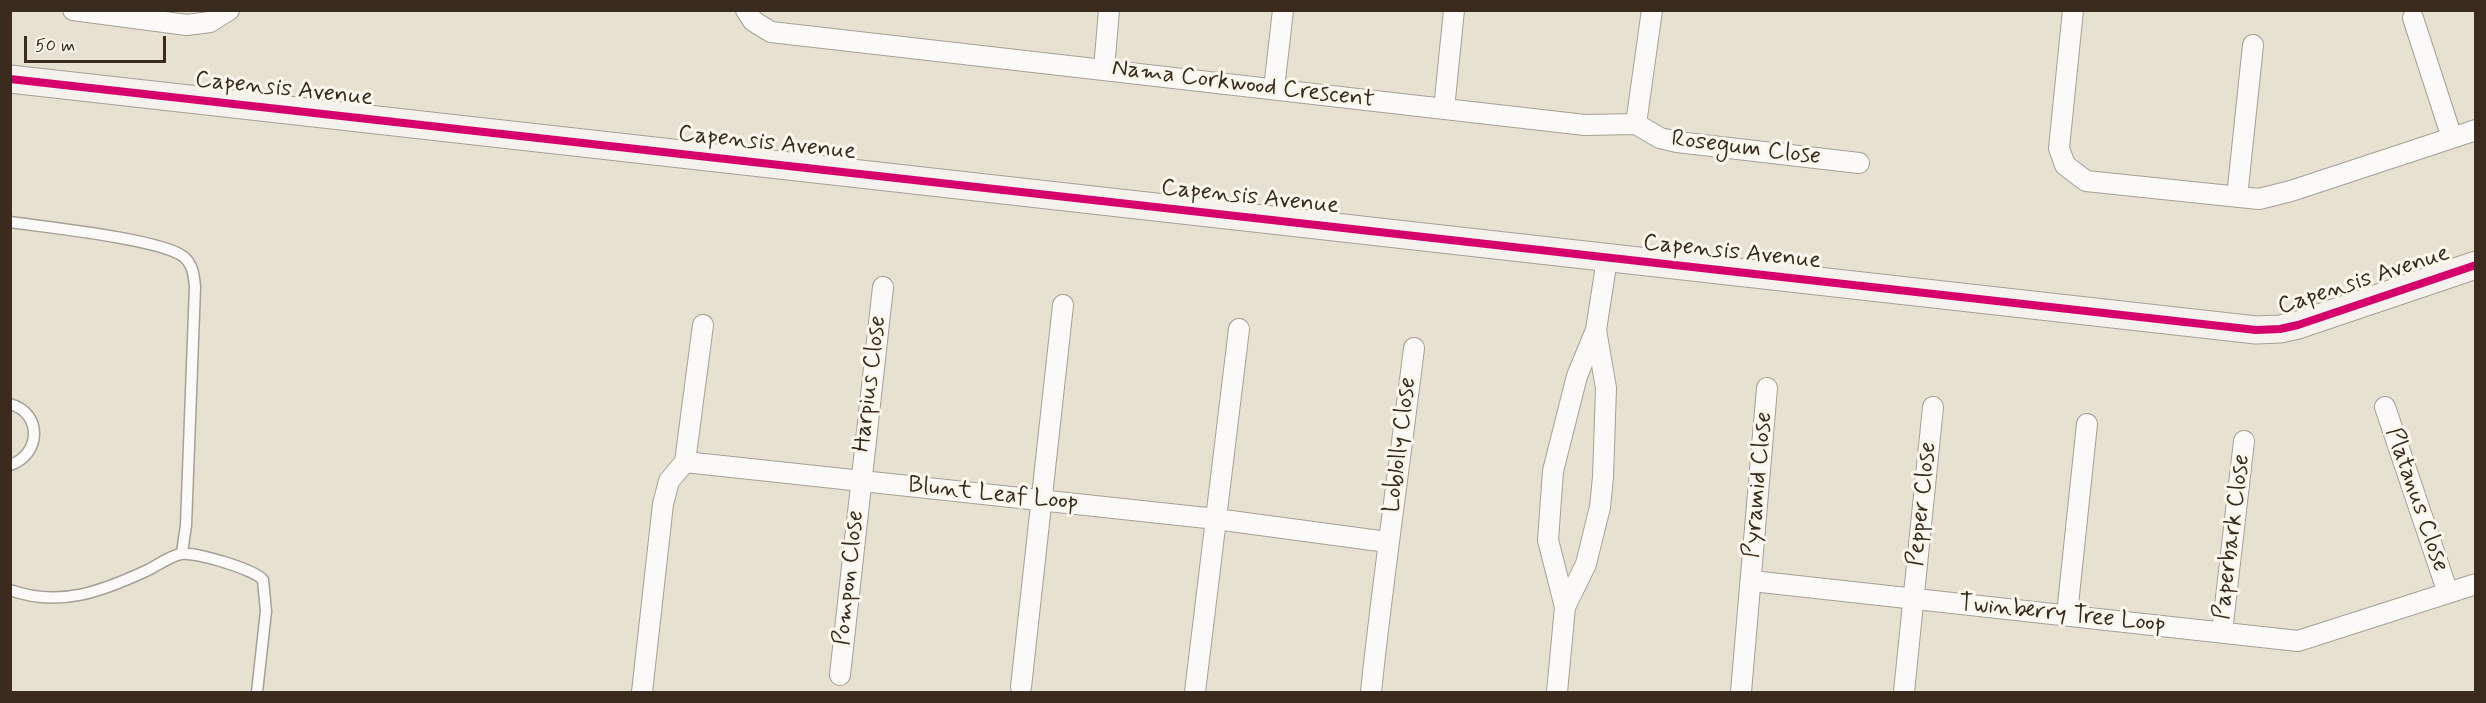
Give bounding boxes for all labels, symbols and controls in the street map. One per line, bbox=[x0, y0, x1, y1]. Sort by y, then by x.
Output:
scale bar bbox=[27, 24, 170, 62]
text: 50 m bbox=[35, 34, 75, 58]
street label: Nama Corkwood Crescent bbox=[1110, 55, 1376, 115]
street label: Capensis Avenue bbox=[194, 66, 374, 114]
street label: Capensis Avenue bbox=[677, 120, 857, 168]
street label: Rosegum Close bbox=[1670, 126, 1822, 172]
street label: Capensis Avenue bbox=[1160, 174, 1340, 222]
street label: Capensis Avenue bbox=[1642, 229, 1822, 277]
street label: Capensis Avenue bbox=[2275, 240, 2453, 322]
street label: Harpius Close bbox=[848, 314, 894, 454]
street label: Loblolly Close bbox=[1378, 376, 1424, 514]
street label: Pyramid Close bbox=[1738, 411, 1780, 559]
street label: Platanus Close bbox=[2378, 424, 2454, 576]
street label: Pepper Close bbox=[1902, 440, 1944, 568]
street label: Paperbark Close bbox=[2209, 453, 2257, 621]
street label: Blunt Leaf Loop bbox=[906, 472, 1080, 518]
street label: Pompon Close bbox=[829, 509, 871, 647]
street label: Twinberry Tree Loop bbox=[1957, 590, 2167, 640]

